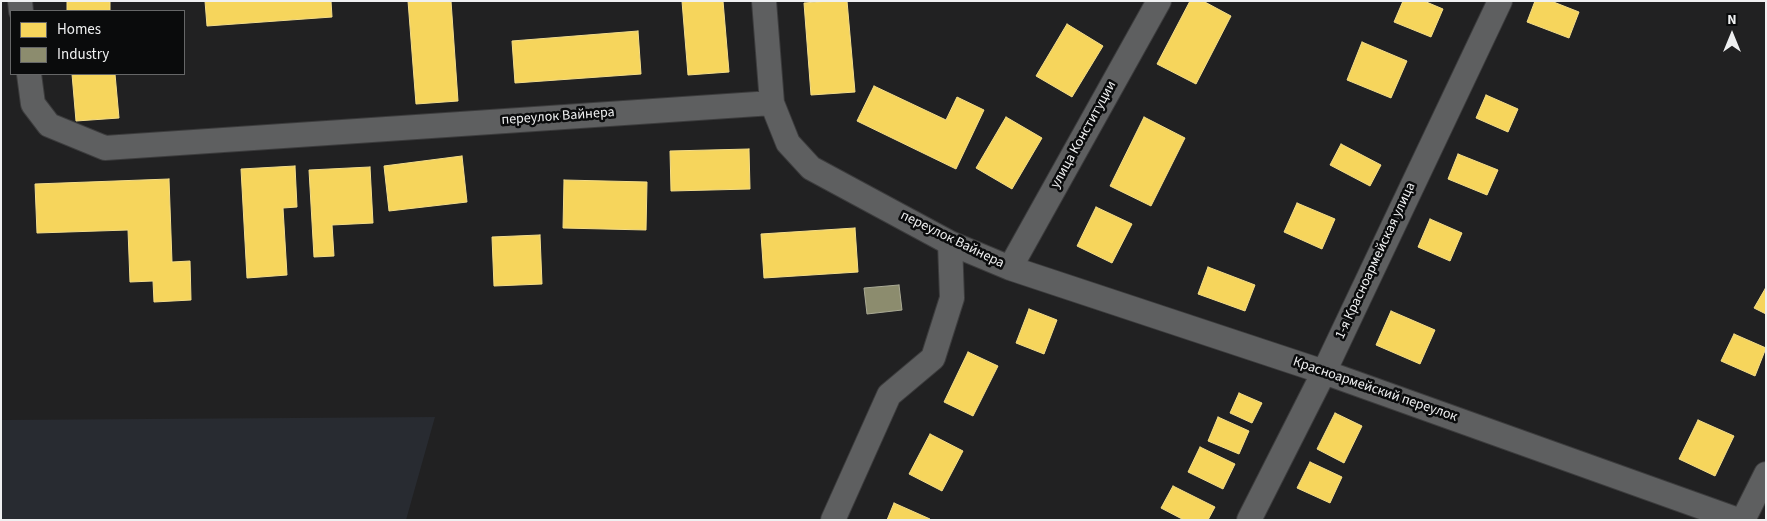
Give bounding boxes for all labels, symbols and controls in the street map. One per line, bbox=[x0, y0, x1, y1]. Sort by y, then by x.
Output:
legend bbox=[10, 10, 185, 75]
north arrow bbox=[1707, 10, 1757, 60]
text: N bbox=[1727, 10, 1737, 30]
text: Homes bbox=[57, 19, 101, 40]
text: Industry bbox=[57, 44, 109, 65]
street label: улица Конституции bbox=[1048, 78, 1120, 192]
street label: переулок Вайнера bbox=[501, 105, 615, 129]
street label: 1-я Красноармейская улица bbox=[1332, 180, 1420, 342]
street label: переулок Вайнера bbox=[897, 208, 1007, 272]
street label: Красноармейский переулок bbox=[1291, 354, 1459, 426]

